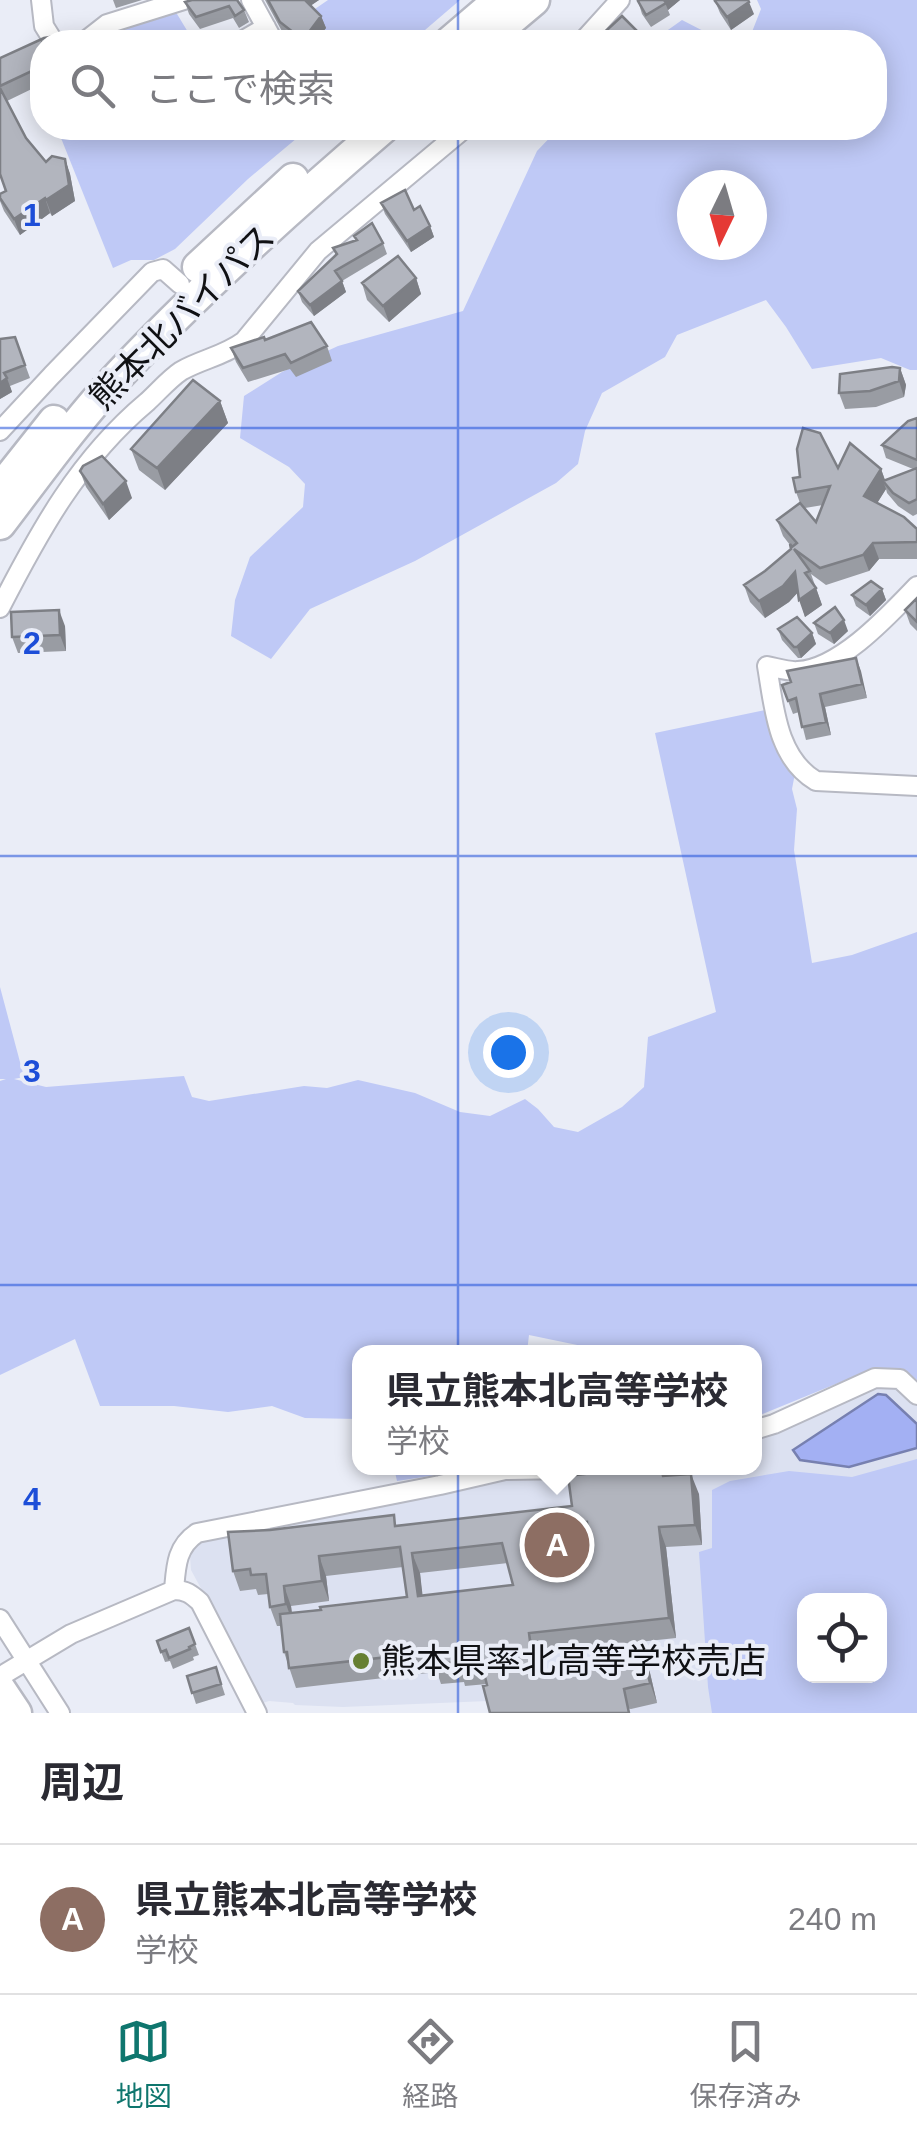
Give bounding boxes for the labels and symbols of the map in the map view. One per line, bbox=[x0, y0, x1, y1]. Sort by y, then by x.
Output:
north arrow bbox=[677, 170, 767, 260]
text: 1 bbox=[23, 197, 41, 233]
street label: 熊本北バイパス bbox=[81, 216, 282, 417]
text: 2 bbox=[23, 625, 41, 661]
your location bbox=[483, 1027, 534, 1078]
text: 3 bbox=[23, 1053, 41, 1089]
text: 4 bbox=[23, 1481, 41, 1517]
pin: A bbox=[524, 1508, 590, 1582]
place label: 熊本県率北高等学校売店 bbox=[381, 1641, 766, 1680]
marker: 熊本県率北高等学校売店 bbox=[350, 1650, 372, 1672]

